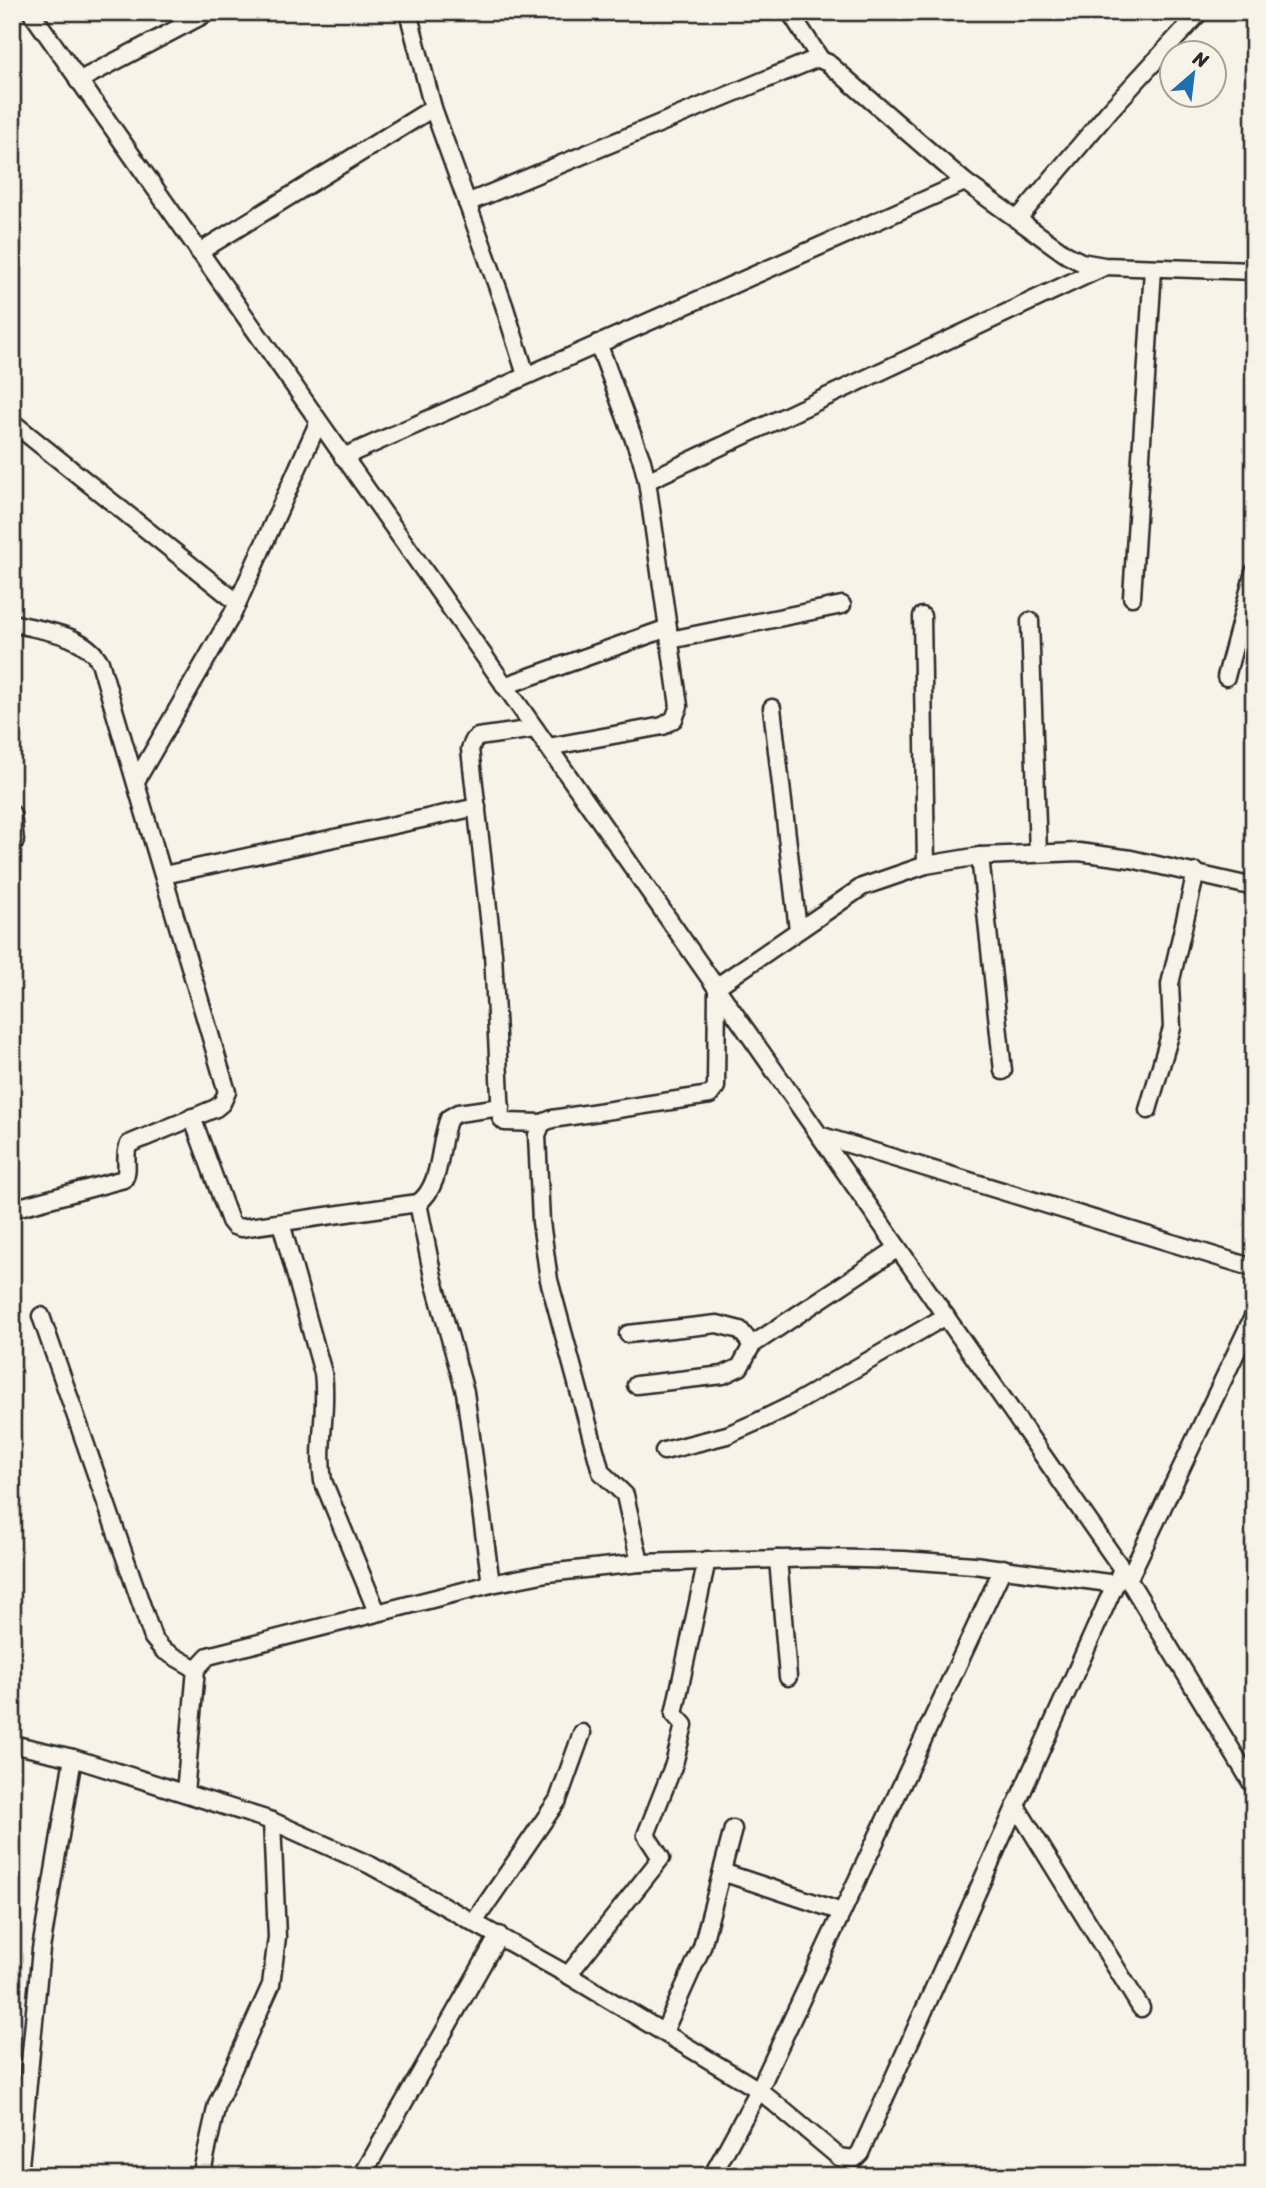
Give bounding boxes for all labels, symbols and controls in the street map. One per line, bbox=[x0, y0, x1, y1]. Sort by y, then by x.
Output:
north arrow bbox=[1158, 38, 1228, 108]
text: N bbox=[1186, 41, 1215, 77]

